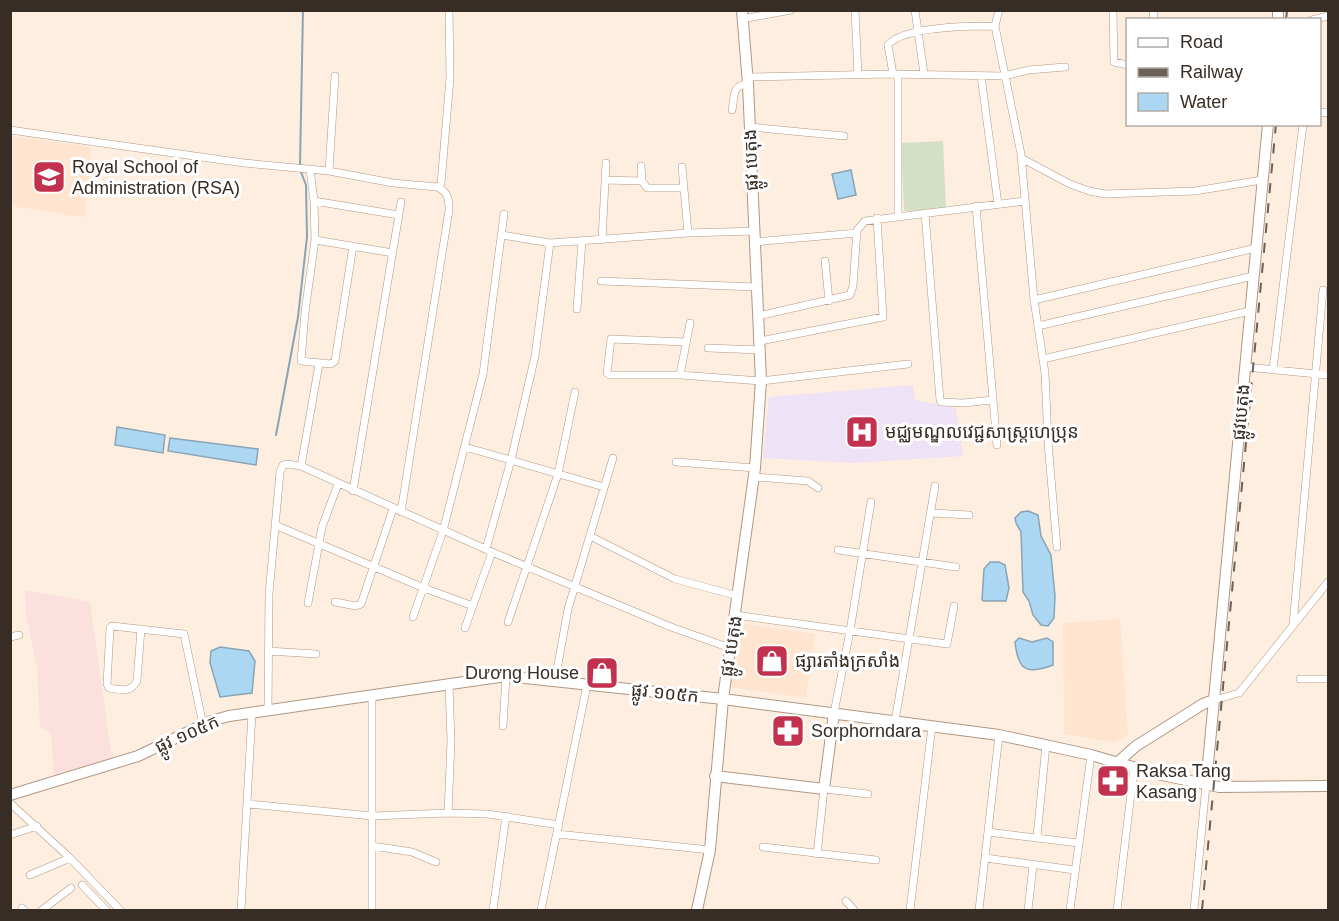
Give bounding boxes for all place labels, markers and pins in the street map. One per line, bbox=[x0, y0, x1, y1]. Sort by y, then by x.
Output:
place label: Royal School of Administration (RSA) bbox=[72, 157, 240, 198]
school or university icon: Royal School of Administration (RSA) bbox=[31, 159, 67, 195]
hospital icon: មជ្ឈមណ្ឌលវេជ្ជសាស្ត្រហេប្រុន bbox=[844, 414, 880, 450]
place label: មជ្ឈមណ្ឌលវេជ្ជសាស្ត្រហេប្រុន bbox=[885, 422, 1079, 443]
shop icon: ផ្សារតាំងក្រសាំង bbox=[754, 643, 790, 679]
place label: ផ្សារតាំងក្រសាំង bbox=[795, 651, 900, 672]
shop icon: Dương House bbox=[584, 655, 620, 691]
place label: Dương House bbox=[465, 663, 579, 683]
pharmacy icon: Sorphorndara bbox=[770, 713, 806, 749]
place label: Sorphorndara bbox=[811, 721, 922, 741]
place label: Raksa Tang Kasang bbox=[1136, 761, 1231, 802]
pharmacy icon: Raksa Tang Kasang bbox=[1095, 763, 1131, 799]

